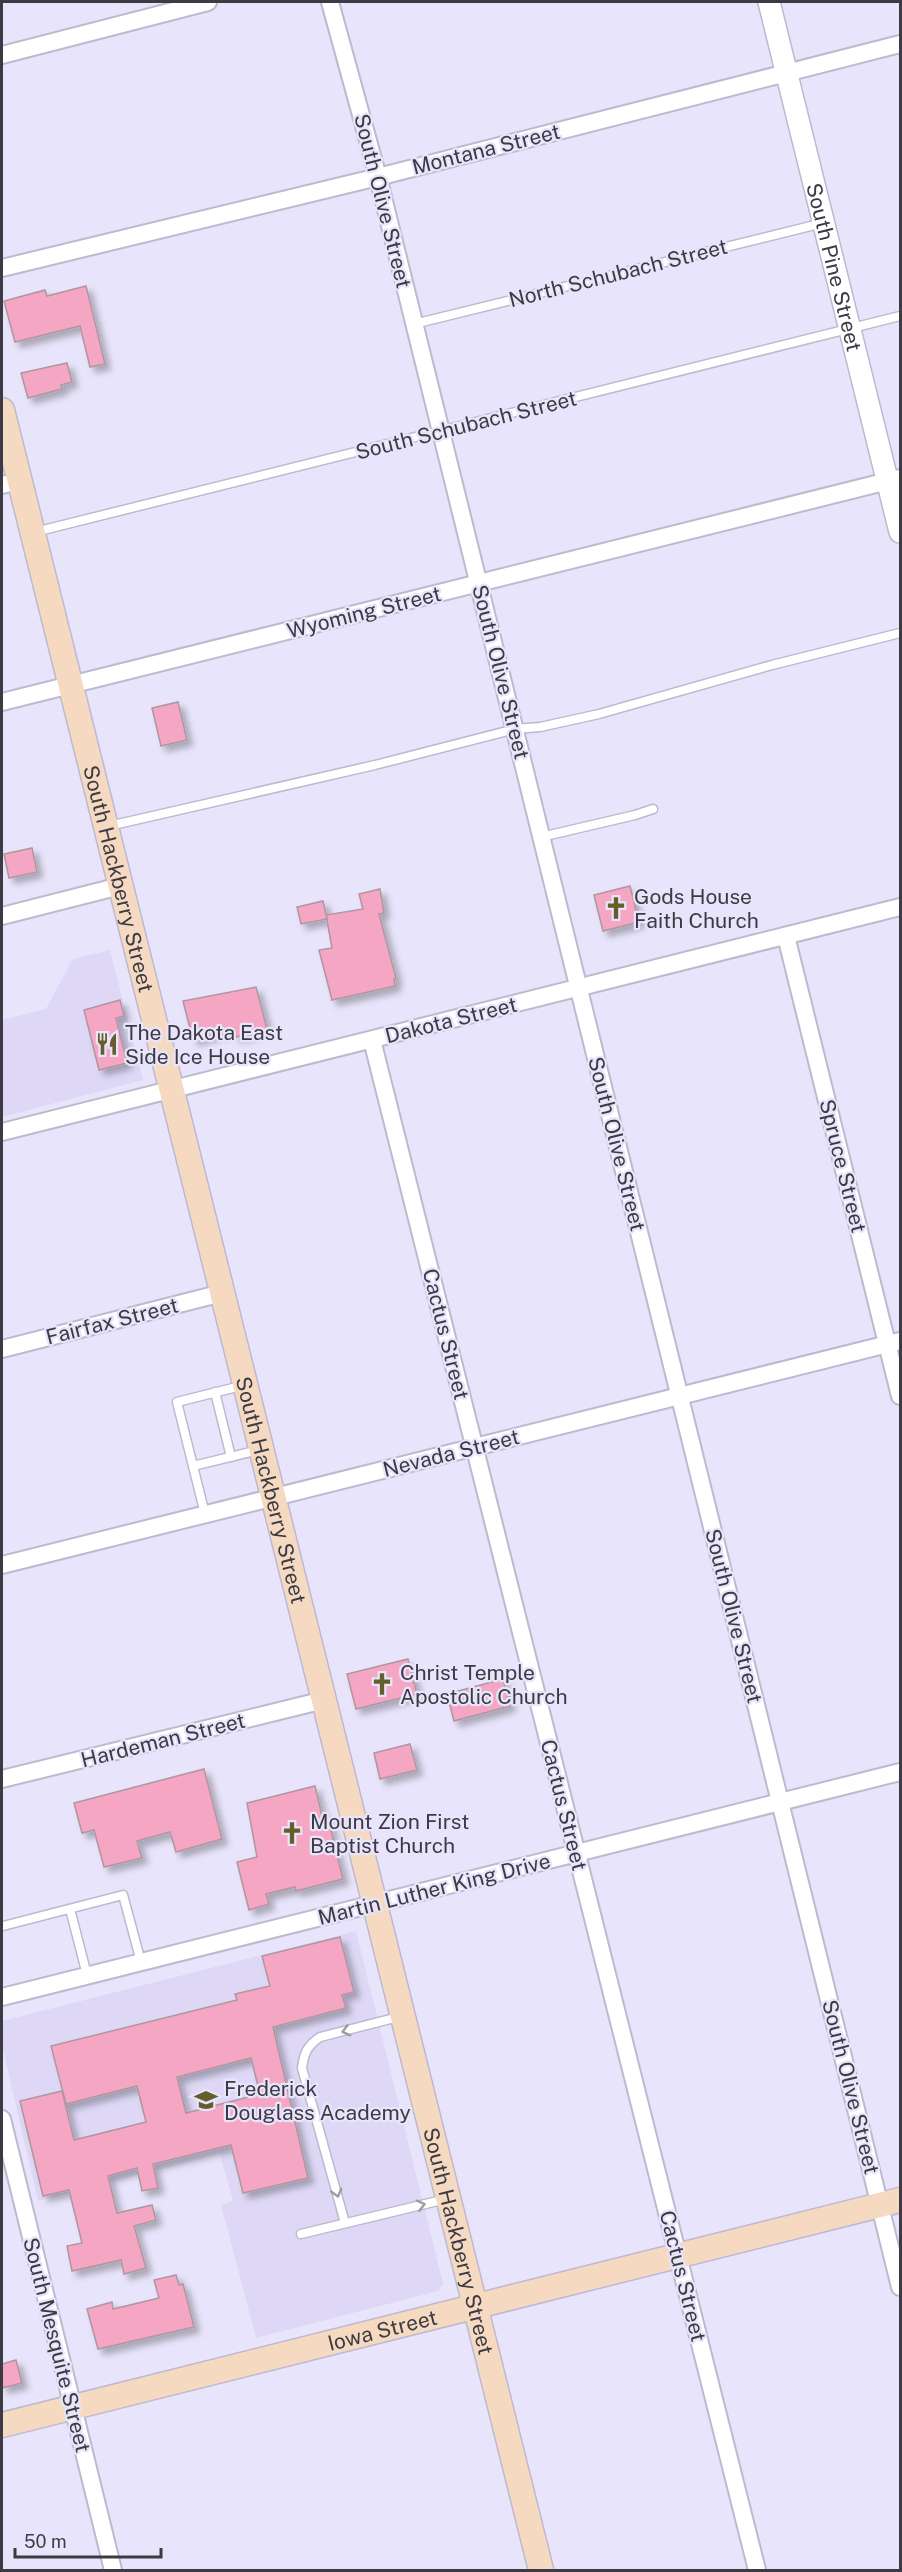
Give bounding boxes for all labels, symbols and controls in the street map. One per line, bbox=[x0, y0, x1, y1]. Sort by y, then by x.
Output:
street label: South Olive Street bbox=[349, 111, 417, 291]
street label: Montana Street bbox=[409, 119, 563, 179]
street label: South Pine Street bbox=[802, 180, 867, 354]
street label: North Schubach Street bbox=[506, 234, 730, 312]
street label: South Schubach Street bbox=[353, 385, 579, 465]
street label: Wyoming Street bbox=[284, 581, 444, 643]
street label: South Olive Street bbox=[467, 582, 535, 762]
street label: South Hackberry Street bbox=[79, 763, 159, 995]
place label: Gods House Faith Church bbox=[634, 884, 759, 933]
church icon: Gods House Faith Church bbox=[603, 895, 629, 921]
street label: Dakota Street bbox=[382, 992, 520, 1048]
place label: The Dakota East Side Ice House bbox=[125, 1020, 283, 1069]
restaurant icon: The Dakota East Side Ice House bbox=[94, 1031, 120, 1057]
street label: South Olive Street bbox=[583, 1054, 651, 1234]
street label: Spruce Street bbox=[814, 1097, 872, 1235]
street label: Cactus Street bbox=[418, 1266, 474, 1402]
street label: Fairfax Street bbox=[43, 1292, 181, 1350]
street label: South Hackberry Street bbox=[231, 1374, 312, 1606]
street label: Nevada Street bbox=[380, 1424, 522, 1482]
street label: South Olive Street bbox=[700, 1526, 768, 1706]
place label: Christ Temple Apostolic Church bbox=[400, 1660, 568, 1709]
church icon: Christ Temple Apostolic Church bbox=[369, 1671, 395, 1697]
street label: Hardeman Street bbox=[78, 1708, 248, 1772]
street label: Cactus Street bbox=[536, 1737, 592, 1873]
place label: Mount Zion First Baptist Church bbox=[310, 1809, 469, 1858]
church icon: Mount Zion First Baptist Church bbox=[279, 1820, 305, 1846]
street label: Martin Luther King Drive bbox=[315, 1848, 553, 1930]
street label: South Olive Street bbox=[817, 1997, 885, 2177]
one-way arrow bbox=[341, 2023, 351, 2036]
place label: Frederick Douglass Academy bbox=[224, 2076, 411, 2125]
school or university icon: Frederick Douglass Academy bbox=[193, 2087, 219, 2113]
street label: South Hackberry Street bbox=[419, 2125, 499, 2357]
one-way arrow bbox=[330, 2188, 342, 2198]
one-way arrow bbox=[416, 2200, 426, 2213]
street label: Cactus Street bbox=[655, 2208, 711, 2344]
street label: South Mesquite Street bbox=[18, 2235, 96, 2455]
street label: Iowa Street bbox=[325, 2304, 440, 2355]
scale bar bbox=[15, 2521, 160, 2559]
text: 50 m bbox=[24, 2531, 67, 2552]

